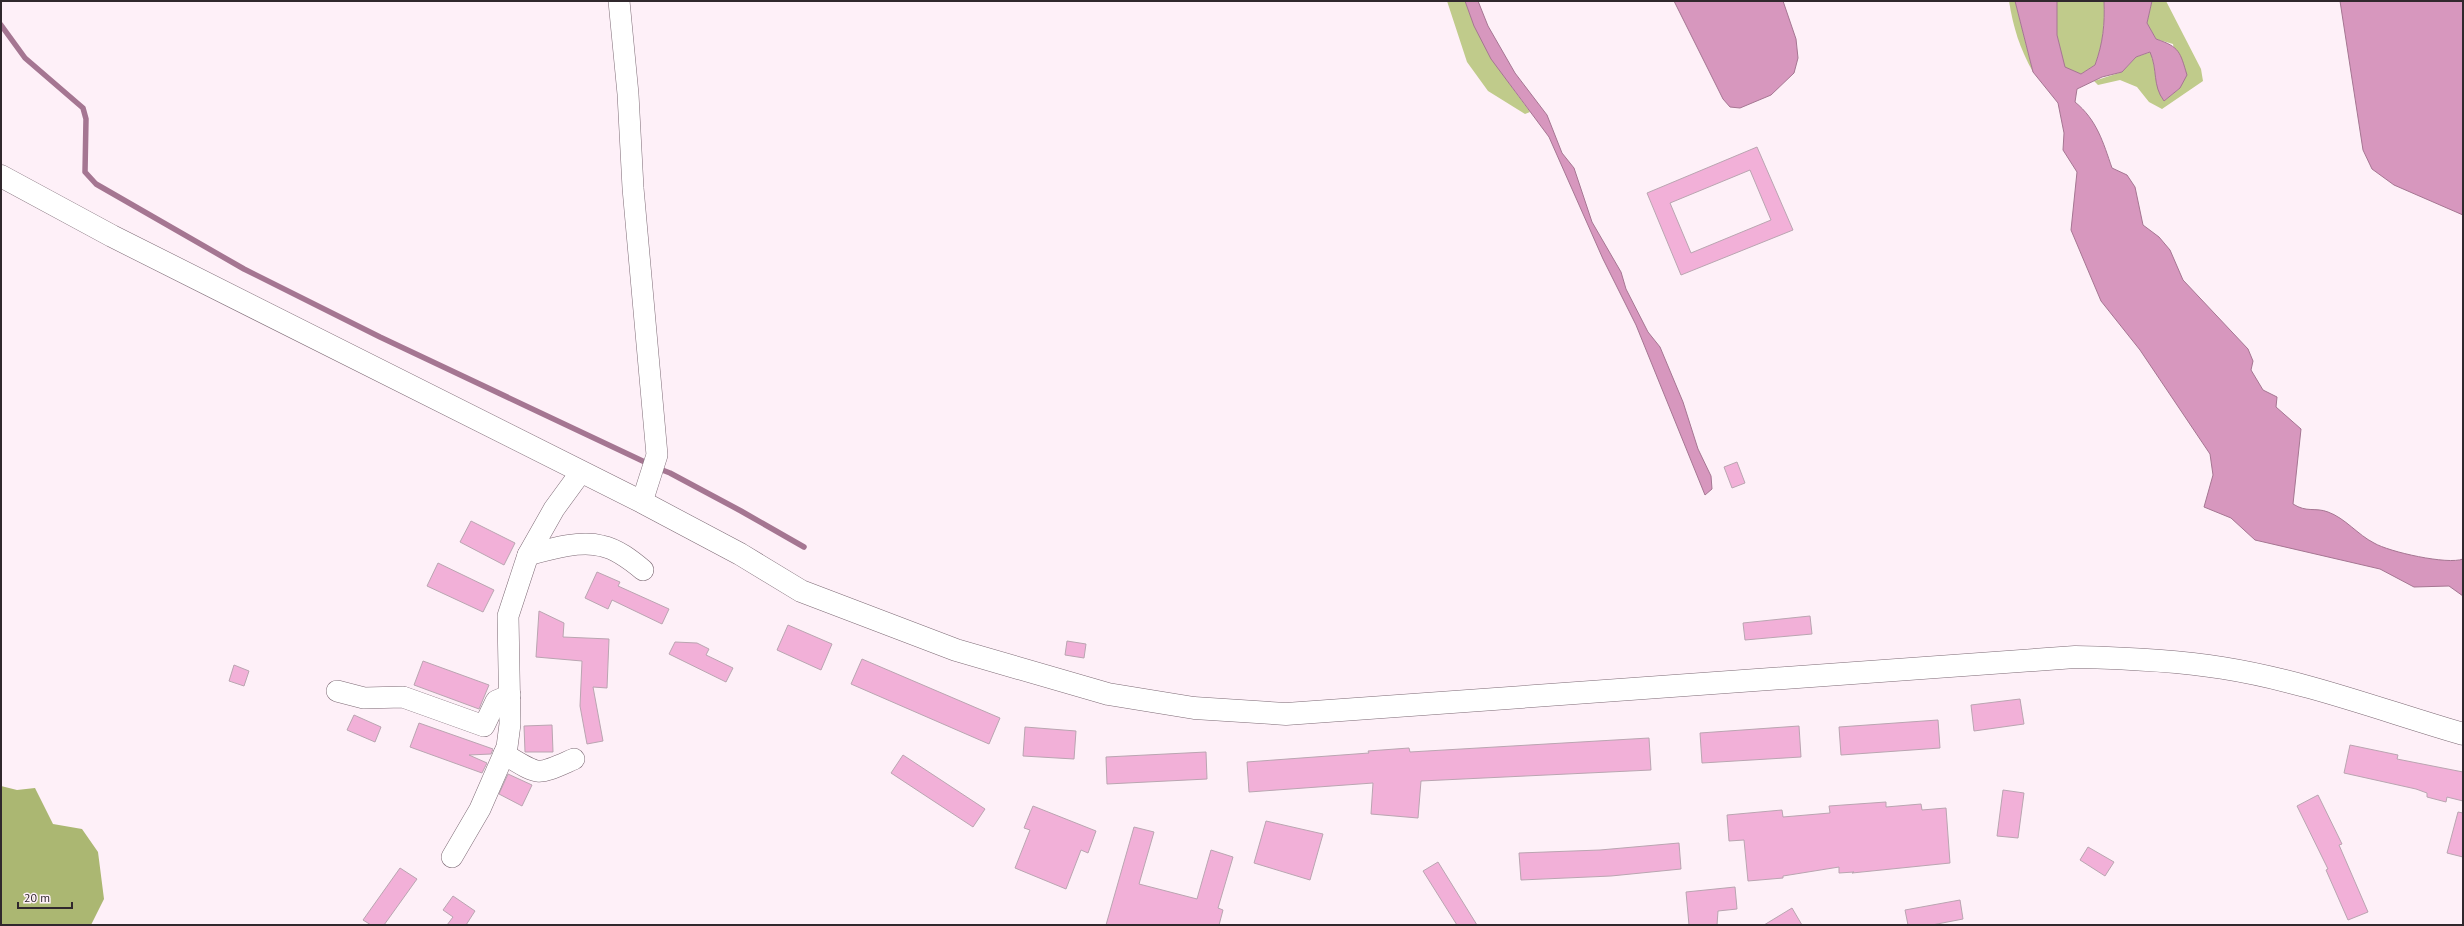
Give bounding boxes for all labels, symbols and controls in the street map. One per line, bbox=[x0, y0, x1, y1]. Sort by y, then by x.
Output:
scale bar bbox=[18, 884, 72, 910]
text: 20 m bbox=[24, 890, 50, 905]

